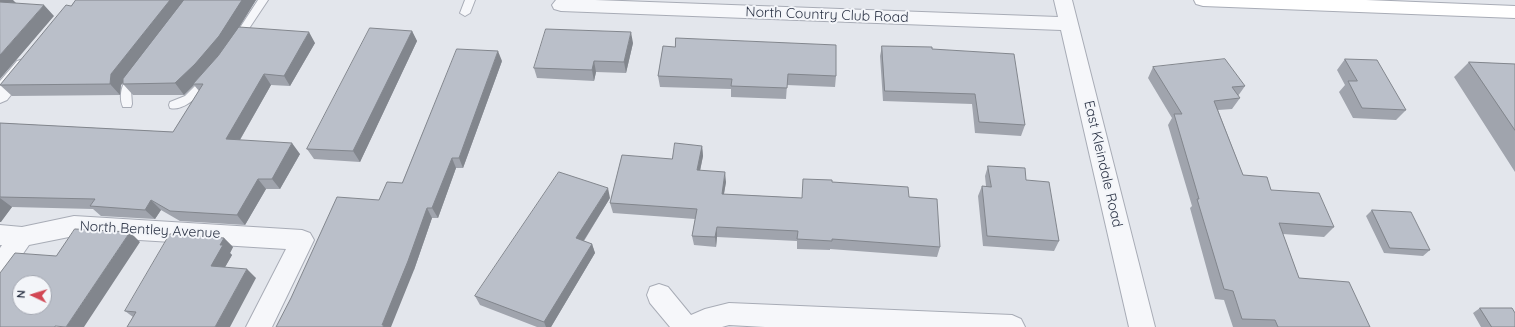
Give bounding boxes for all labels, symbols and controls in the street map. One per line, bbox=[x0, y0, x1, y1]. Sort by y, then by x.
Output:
street label: North Country Club Road bbox=[745, 4, 909, 26]
street label: East Kleindale Road bbox=[1080, 99, 1126, 229]
street label: North Bentley Avenue bbox=[79, 218, 221, 242]
north arrow bbox=[12, 275, 52, 315]
text: N bbox=[14, 290, 28, 299]

